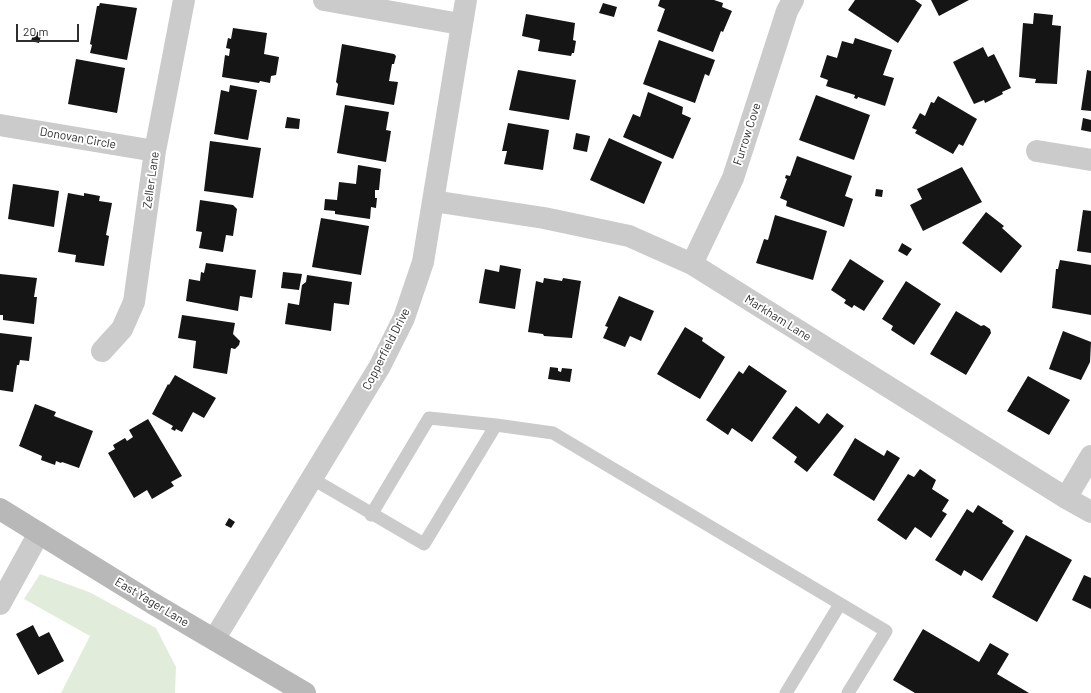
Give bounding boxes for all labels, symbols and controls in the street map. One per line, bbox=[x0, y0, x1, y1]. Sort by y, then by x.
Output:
scale bar bbox=[18, 16, 81, 42]
text: 20 m bbox=[23, 24, 49, 38]
street label: Furrow Cove bbox=[730, 101, 764, 167]
street label: Donovan Circle bbox=[39, 124, 117, 152]
street label: Zeller Lane bbox=[140, 151, 162, 209]
street label: Markham Lane bbox=[742, 292, 814, 344]
street label: Copperfield Drive bbox=[359, 306, 413, 392]
street label: East Yager Lane bbox=[112, 574, 192, 630]

